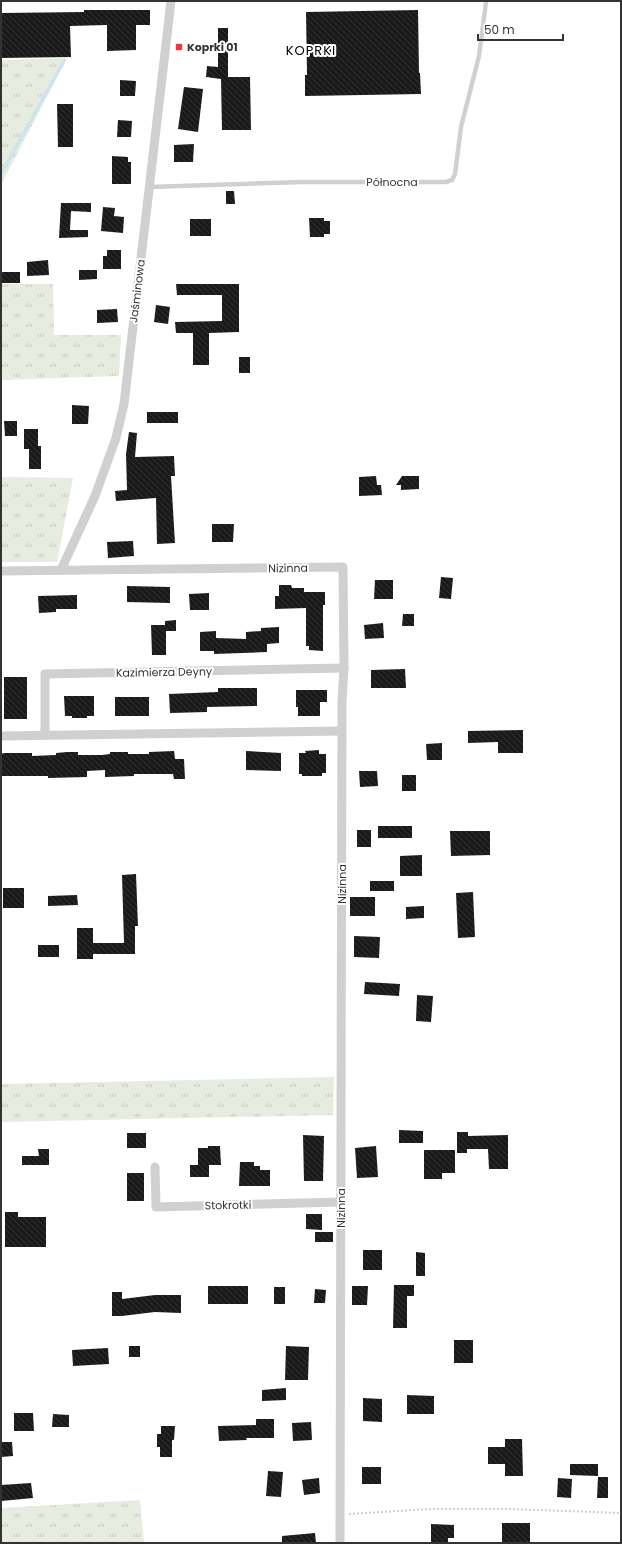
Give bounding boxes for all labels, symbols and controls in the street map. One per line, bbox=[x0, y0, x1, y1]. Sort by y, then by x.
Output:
scale bar bbox=[478, 16, 563, 42]
text: 50 m bbox=[484, 21, 515, 38]
place label: Koprki 01 bbox=[187, 39, 238, 55]
district label: KOPRKI bbox=[286, 41, 336, 60]
marker: Koprki 01 bbox=[174, 42, 184, 52]
street label: Północna bbox=[366, 174, 418, 190]
street label: Jaśminowa bbox=[125, 258, 149, 324]
street label: Nizinna bbox=[268, 560, 308, 576]
street label: Kazimierza Deyny bbox=[116, 663, 213, 681]
street label: Nizinna bbox=[334, 864, 350, 904]
street label: Nizinna bbox=[333, 1188, 349, 1228]
street label: Stokrotki bbox=[205, 1197, 252, 1213]

